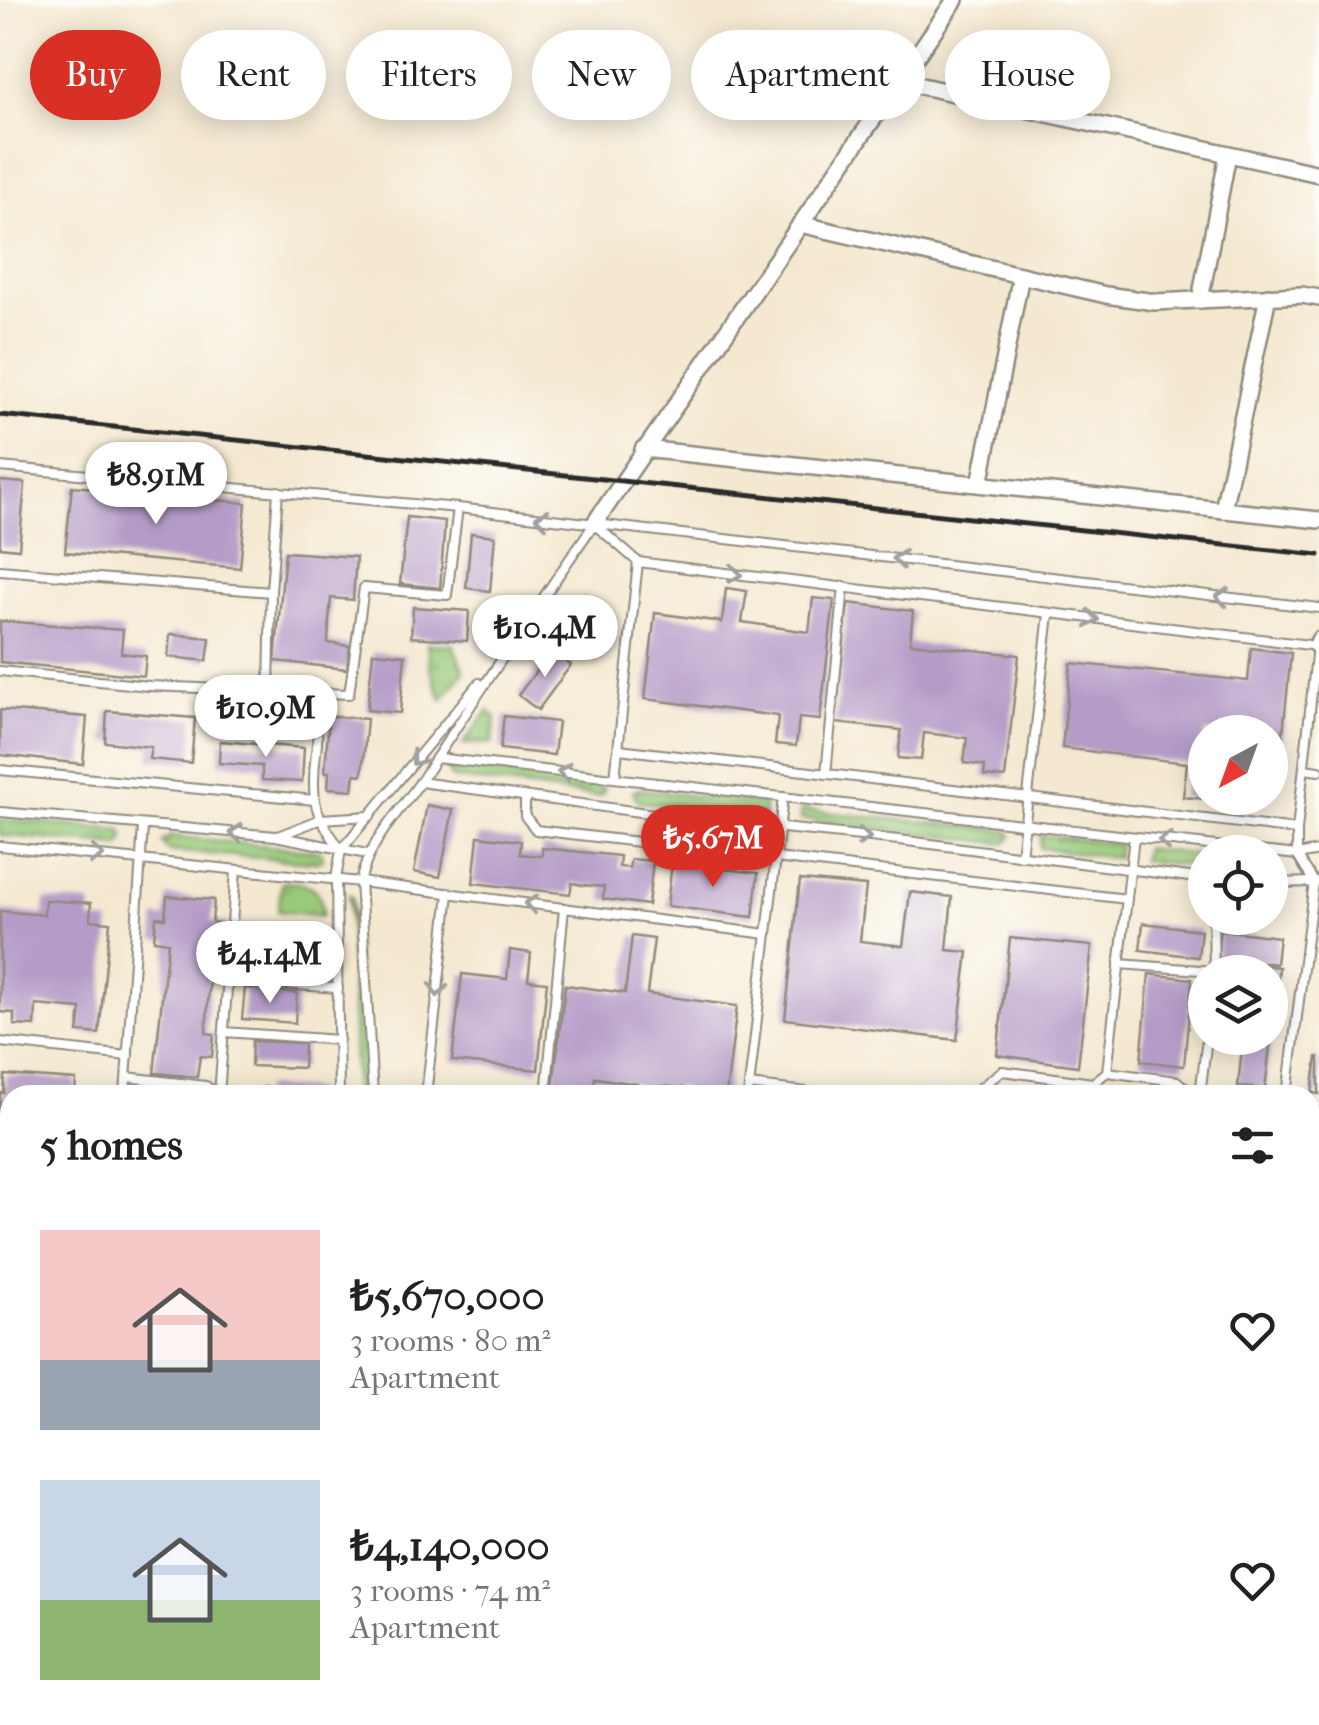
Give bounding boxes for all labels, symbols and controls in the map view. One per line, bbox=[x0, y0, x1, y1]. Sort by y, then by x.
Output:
chip: Buy bbox=[30, 30, 161, 120]
chip: Rent bbox=[181, 30, 326, 120]
chip: Filters bbox=[346, 30, 512, 120]
chip: New bbox=[532, 30, 671, 120]
chip: Apartment bbox=[691, 30, 925, 120]
chip: House bbox=[945, 30, 1110, 120]
pin: ₺8.91M bbox=[75, 442, 237, 527]
text: ₺8.91M bbox=[107, 456, 205, 493]
one-way arrow bbox=[533, 508, 549, 529]
one-way arrow bbox=[891, 549, 907, 570]
one-way arrow bbox=[727, 563, 743, 584]
one-way arrow bbox=[1214, 587, 1230, 608]
pin: ₺10.4M bbox=[464, 595, 626, 680]
one-way arrow bbox=[1085, 608, 1101, 629]
text: ₺10.4M bbox=[494, 609, 596, 646]
pin: ₺10.9M bbox=[185, 675, 347, 760]
text: ₺10.9M bbox=[217, 689, 315, 726]
north arrow bbox=[1188, 715, 1288, 815]
map controls bbox=[1188, 715, 1288, 1055]
one-way arrow bbox=[411, 747, 429, 765]
one-way arrow bbox=[556, 762, 572, 783]
pin: ₺5.67M bbox=[632, 805, 794, 890]
text: ₺5.67M bbox=[663, 819, 763, 856]
one-way arrow bbox=[228, 823, 244, 845]
one-way arrow bbox=[857, 825, 873, 847]
one-way arrow bbox=[1157, 831, 1173, 852]
button: locate bbox=[1188, 835, 1288, 935]
one-way arrow bbox=[90, 844, 106, 865]
one-way arrow bbox=[523, 894, 539, 915]
pin: ₺4.14M bbox=[189, 921, 351, 1006]
text: ₺4.14M bbox=[218, 935, 322, 972]
button: layers bbox=[1188, 955, 1288, 1055]
one-way arrow bbox=[428, 982, 449, 998]
icon: filters bbox=[1225, 1118, 1280, 1173]
text: 5 homes bbox=[40, 1121, 183, 1170]
icon: home bbox=[120, 1270, 240, 1390]
text: ₺5,670,000 bbox=[350, 1272, 545, 1321]
icon: heart bbox=[1225, 1303, 1280, 1358]
text: 3 rooms · 80 m² bbox=[350, 1322, 551, 1359]
text: Apartment bbox=[350, 1359, 500, 1396]
icon: home bbox=[120, 1520, 240, 1640]
text: ₺4,140,000 bbox=[350, 1522, 550, 1571]
icon: heart bbox=[1225, 1553, 1280, 1608]
text: 3 rooms · 74 m² bbox=[350, 1572, 550, 1609]
text: Apartment bbox=[350, 1609, 500, 1646]

